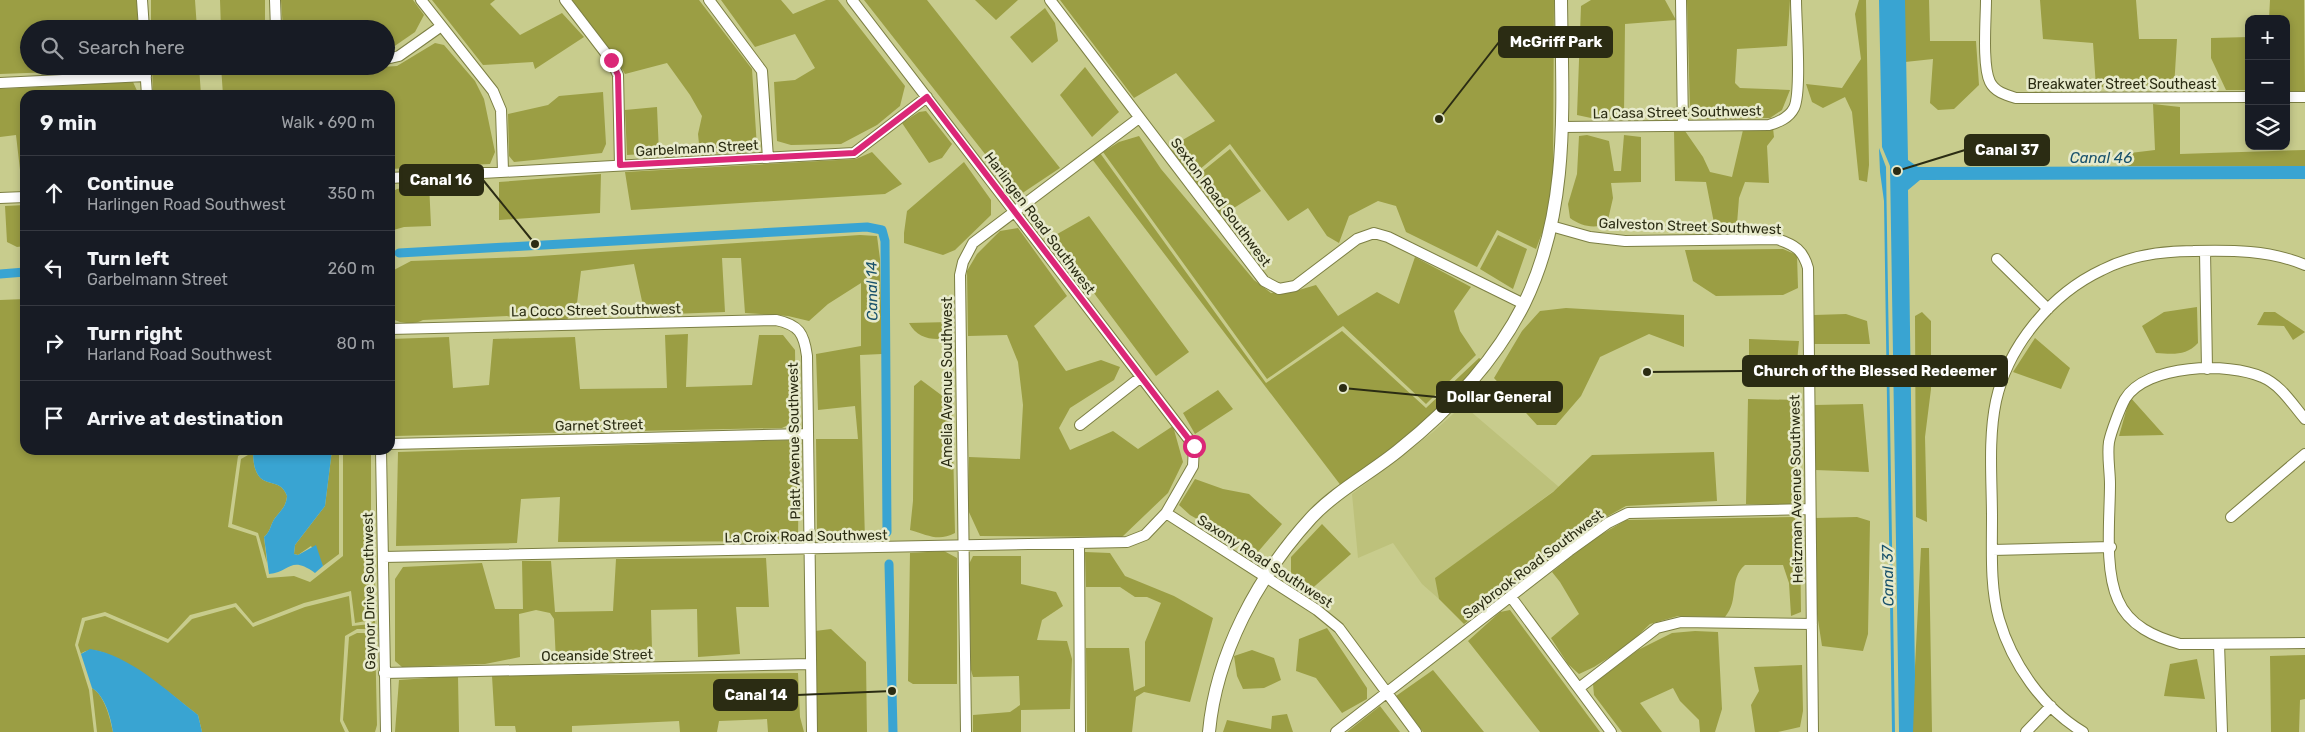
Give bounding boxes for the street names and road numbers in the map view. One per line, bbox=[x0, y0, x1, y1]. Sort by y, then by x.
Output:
street label: Breakwater Street Southeast bbox=[2028, 76, 2217, 93]
street label: La Casa Street Southwest bbox=[1592, 103, 1762, 122]
street label: Sexton Road Southwest bbox=[1167, 135, 1275, 270]
street label: Garbelmann Street bbox=[635, 137, 760, 160]
street label: Harlingen Road Southwest bbox=[981, 149, 1099, 298]
street label: Galveston Street Southwest bbox=[1598, 215, 1782, 238]
street label: Amelia Avenue Southwest bbox=[939, 296, 956, 467]
street label: La Coco Street Southwest bbox=[511, 301, 682, 320]
street label: Platt Avenue Southwest bbox=[785, 362, 804, 520]
street label: Heitzman Avenue Southwest bbox=[1786, 394, 1807, 583]
street label: Garnet Street bbox=[555, 416, 644, 435]
street label: Saybrook Road Southwest bbox=[1460, 506, 1607, 623]
street label: Saxony Road Southwest bbox=[1194, 511, 1336, 612]
street label: Gaynor Drive Southwest bbox=[360, 512, 379, 670]
street label: La Croix Road Southwest bbox=[724, 527, 888, 546]
street label: Oceanside Street bbox=[541, 646, 654, 665]

